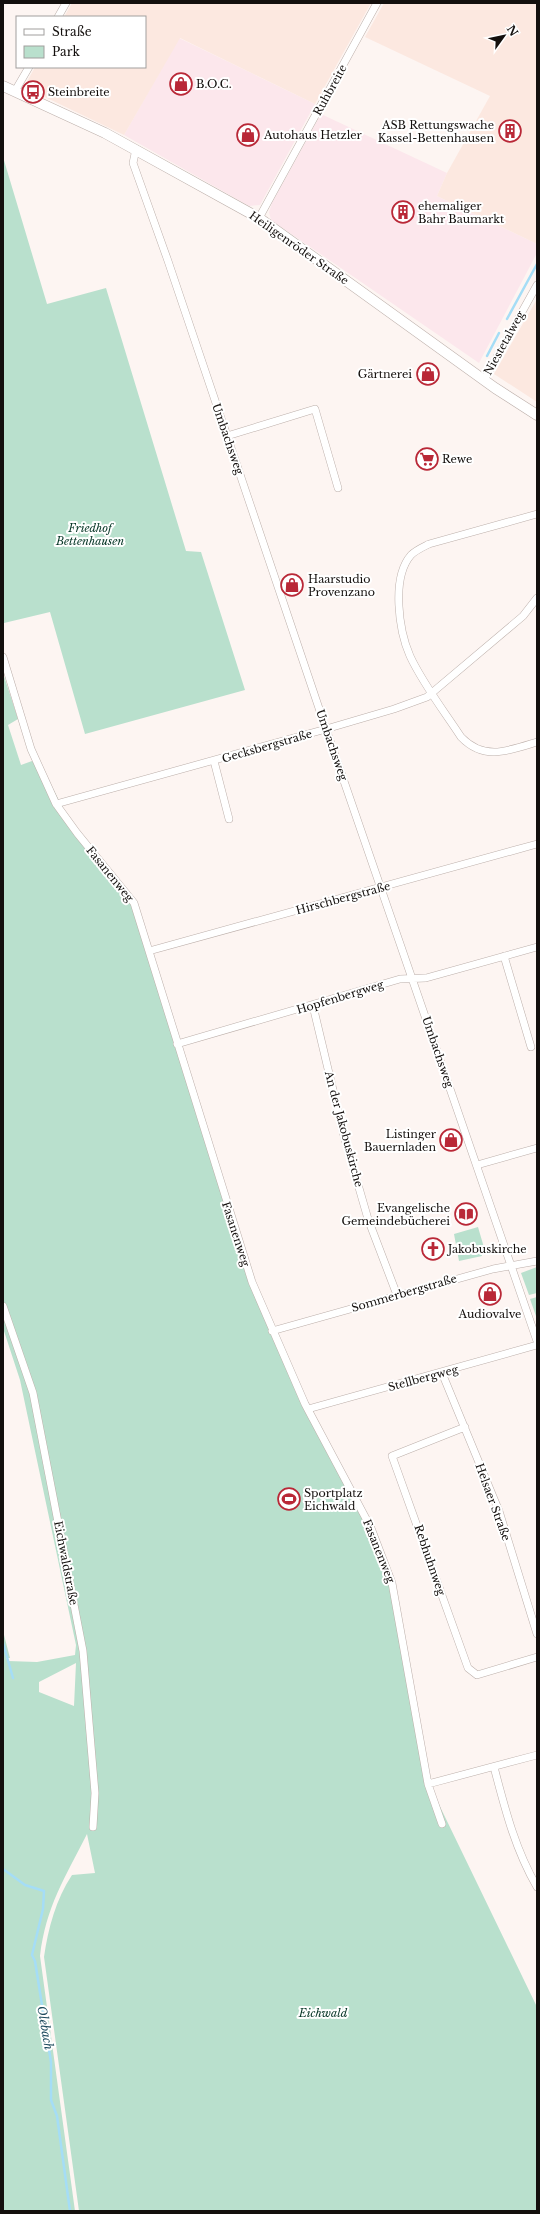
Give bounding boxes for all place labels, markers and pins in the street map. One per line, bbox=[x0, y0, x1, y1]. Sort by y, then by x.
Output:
shop icon: B.O.C. bbox=[168, 71, 194, 97]
place label: B.O.C. bbox=[196, 77, 232, 91]
bus stop icon: Steinbreite bbox=[20, 79, 46, 105]
place label: Steinbreite bbox=[48, 85, 110, 99]
place label: ASB Rettungswache Kassel-Bettenhausen bbox=[378, 118, 494, 145]
building icon: ASB Rettungswache Kassel-Bettenhausen bbox=[497, 118, 523, 144]
shop icon: Autohaus Hetzler bbox=[235, 122, 261, 148]
place label: Autohaus Hetzler bbox=[263, 128, 363, 142]
building icon: ehemaliger Bahr Baumarkt bbox=[390, 199, 416, 225]
place label: ehemaliger Bahr Baumarkt bbox=[418, 199, 505, 226]
shop icon: Gärtnerei bbox=[415, 361, 441, 387]
place label: Gärtnerei bbox=[358, 367, 412, 381]
supermarket icon: Rewe bbox=[414, 446, 440, 472]
place label: Rewe bbox=[442, 452, 472, 466]
shop icon: Haarstudio Provenzano bbox=[279, 572, 305, 598]
place label: Haarstudio Provenzano bbox=[308, 572, 375, 599]
place label: Listinger Bauernladen bbox=[364, 1127, 437, 1154]
shop icon: Listinger Bauernladen bbox=[438, 1127, 464, 1153]
place label: Evangelische Gemeindebücherei bbox=[341, 1201, 450, 1228]
library icon: Evangelische Gemeindebücherei bbox=[453, 1201, 479, 1227]
church icon: Jakobuskirche bbox=[420, 1236, 446, 1262]
place label: Jakobuskirche bbox=[446, 1242, 527, 1256]
shop icon: Audiovalve bbox=[477, 1281, 503, 1307]
place label: Audiovalve bbox=[458, 1307, 521, 1321]
sports icon: Sportplatz Eichwald bbox=[276, 1486, 302, 1512]
place label: Sportplatz Eichwald bbox=[304, 1486, 363, 1513]

